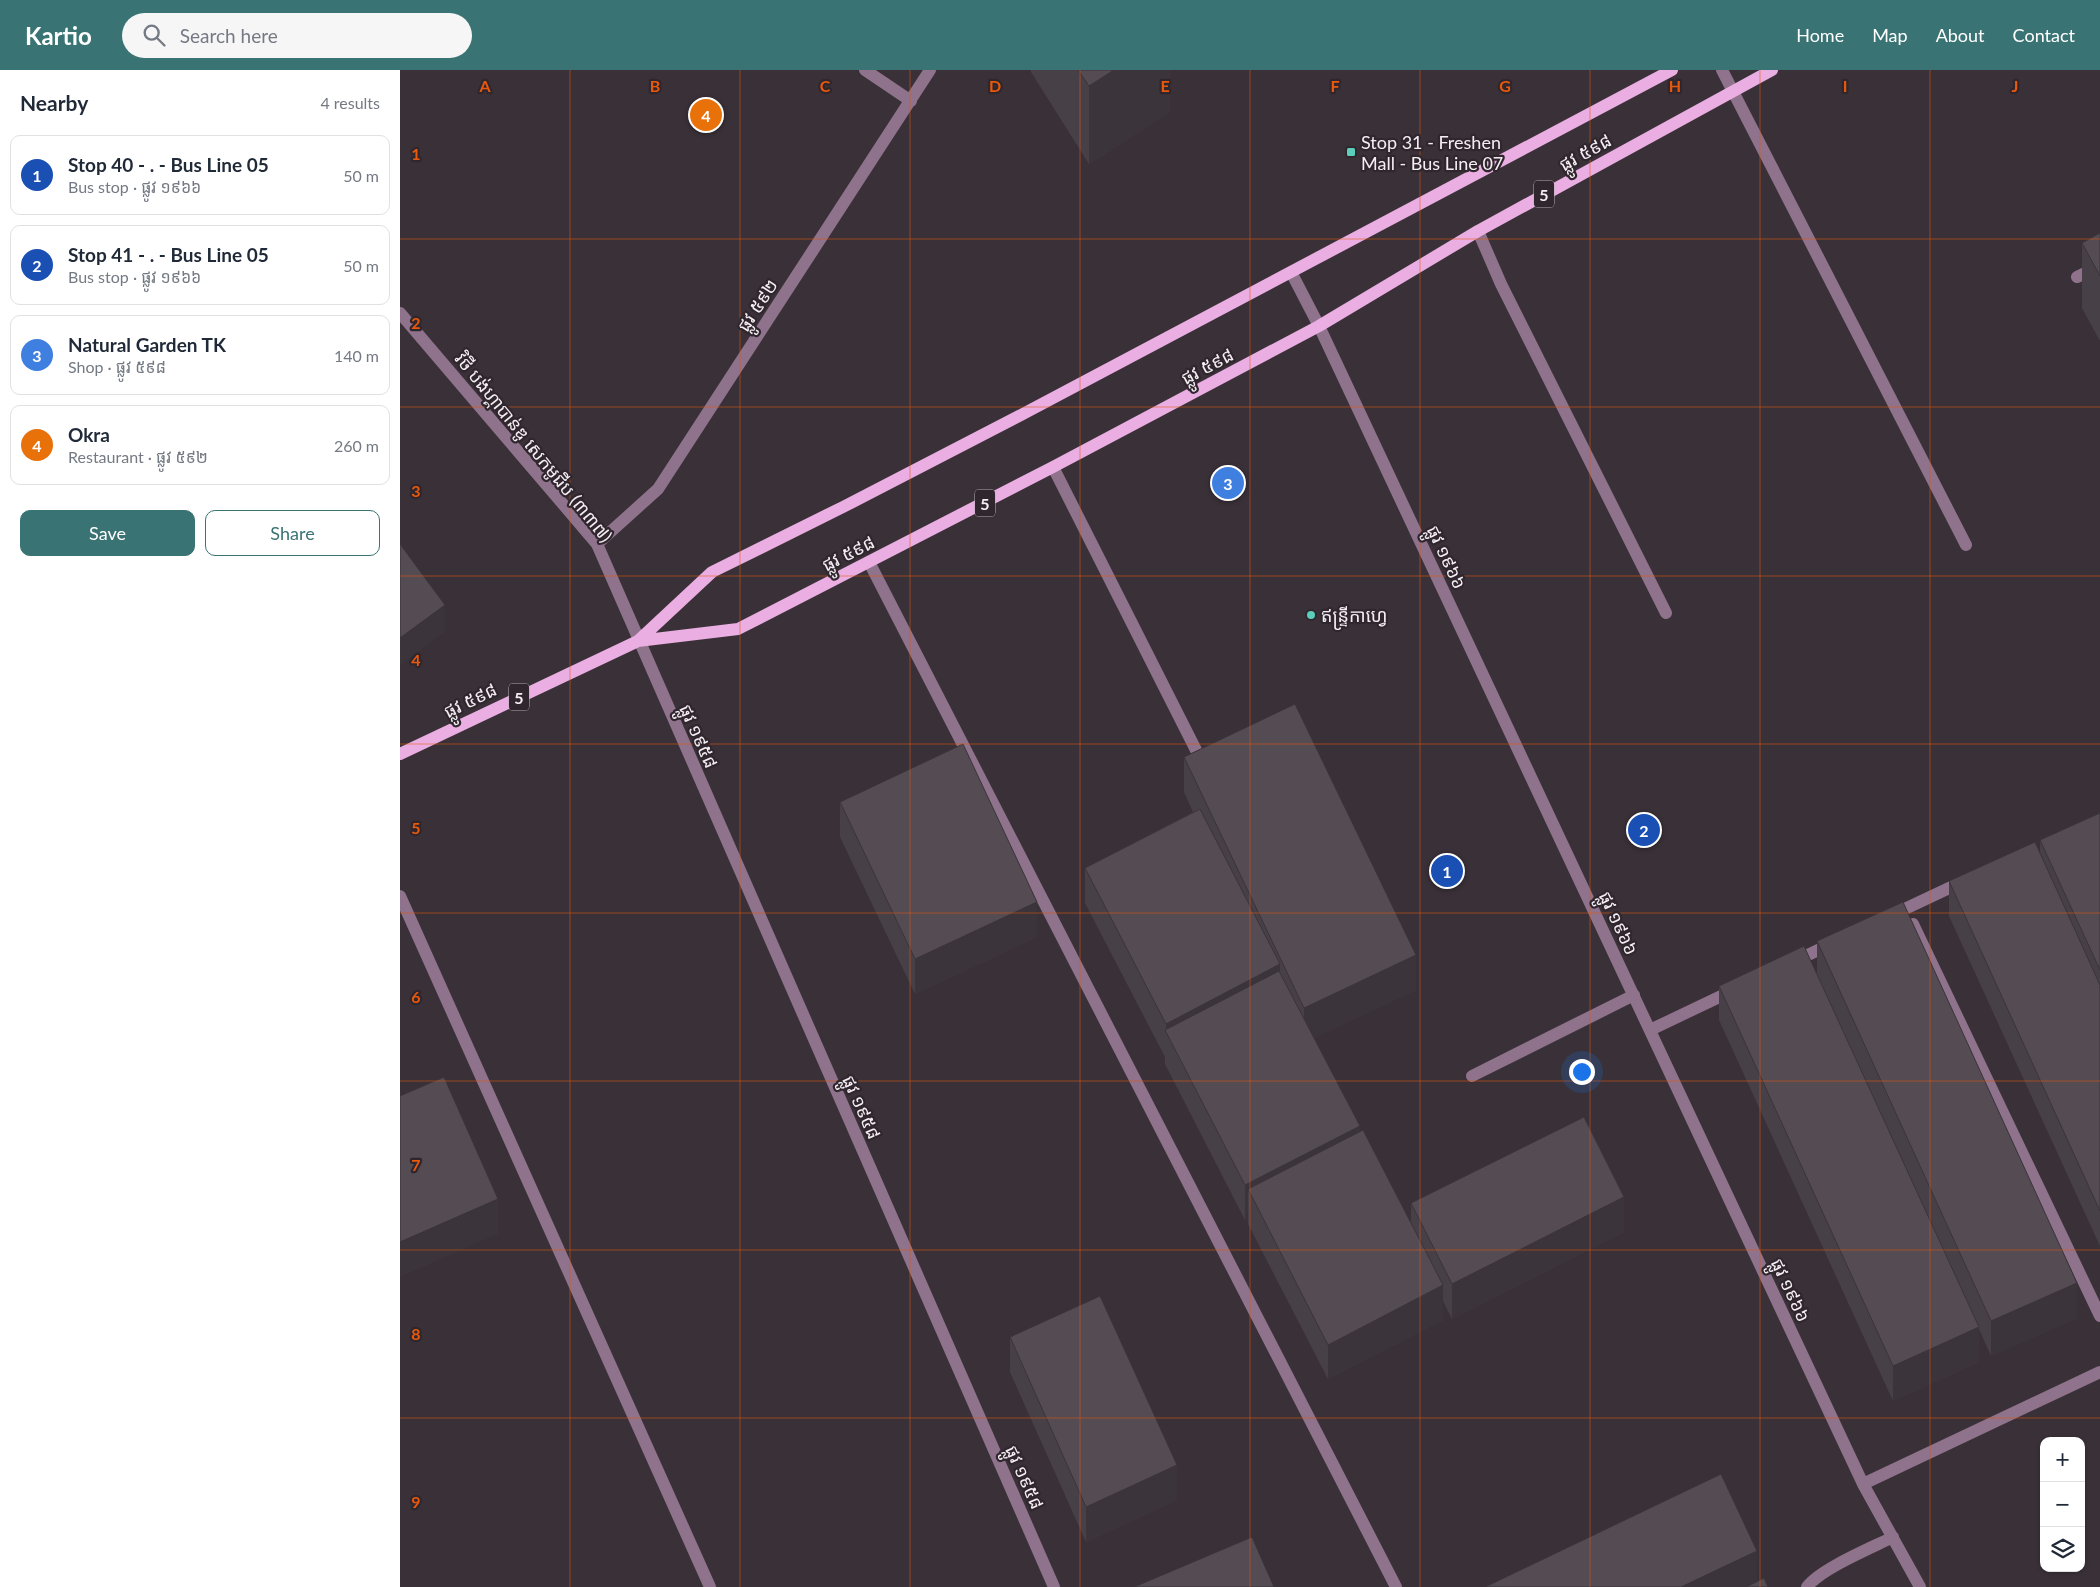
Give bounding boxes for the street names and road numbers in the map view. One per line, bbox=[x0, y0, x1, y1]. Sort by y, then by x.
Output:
street label: ផ្លូវ ៥៩៨ bbox=[1555, 129, 1618, 181]
road number: 5 bbox=[1534, 180, 1554, 208]
street label: ផ្លូវ ៥៩២ bbox=[732, 275, 787, 339]
street label: ផ្លូវ ៥៩៨ bbox=[1177, 343, 1240, 394]
street label: វិថី បង់ហ្គាបាន់ឌូ សេកមូជីប (៣៣៧) bbox=[449, 347, 617, 547]
road number: 5 bbox=[975, 489, 995, 516]
street label: ផ្លូវ ១៩៦៦ bbox=[1417, 522, 1471, 595]
street label: ផ្លូវ ៥៩៨ bbox=[818, 530, 881, 581]
street label: ផ្លូវ ៥៩៨ bbox=[440, 678, 503, 728]
road number: 5 bbox=[509, 684, 529, 710]
street label: ផ្លូវ ១៩៥៨ bbox=[669, 701, 723, 774]
street label: ផ្លូវ ១៩៦៦ bbox=[1589, 888, 1643, 961]
street label: ផ្លូវ ១៩៥៨ bbox=[832, 1072, 886, 1145]
street label: ផ្លូវ ១៩៦៦ bbox=[1761, 1255, 1815, 1328]
street label: ផ្លូវ ១៩៥៨ bbox=[995, 1442, 1049, 1515]

